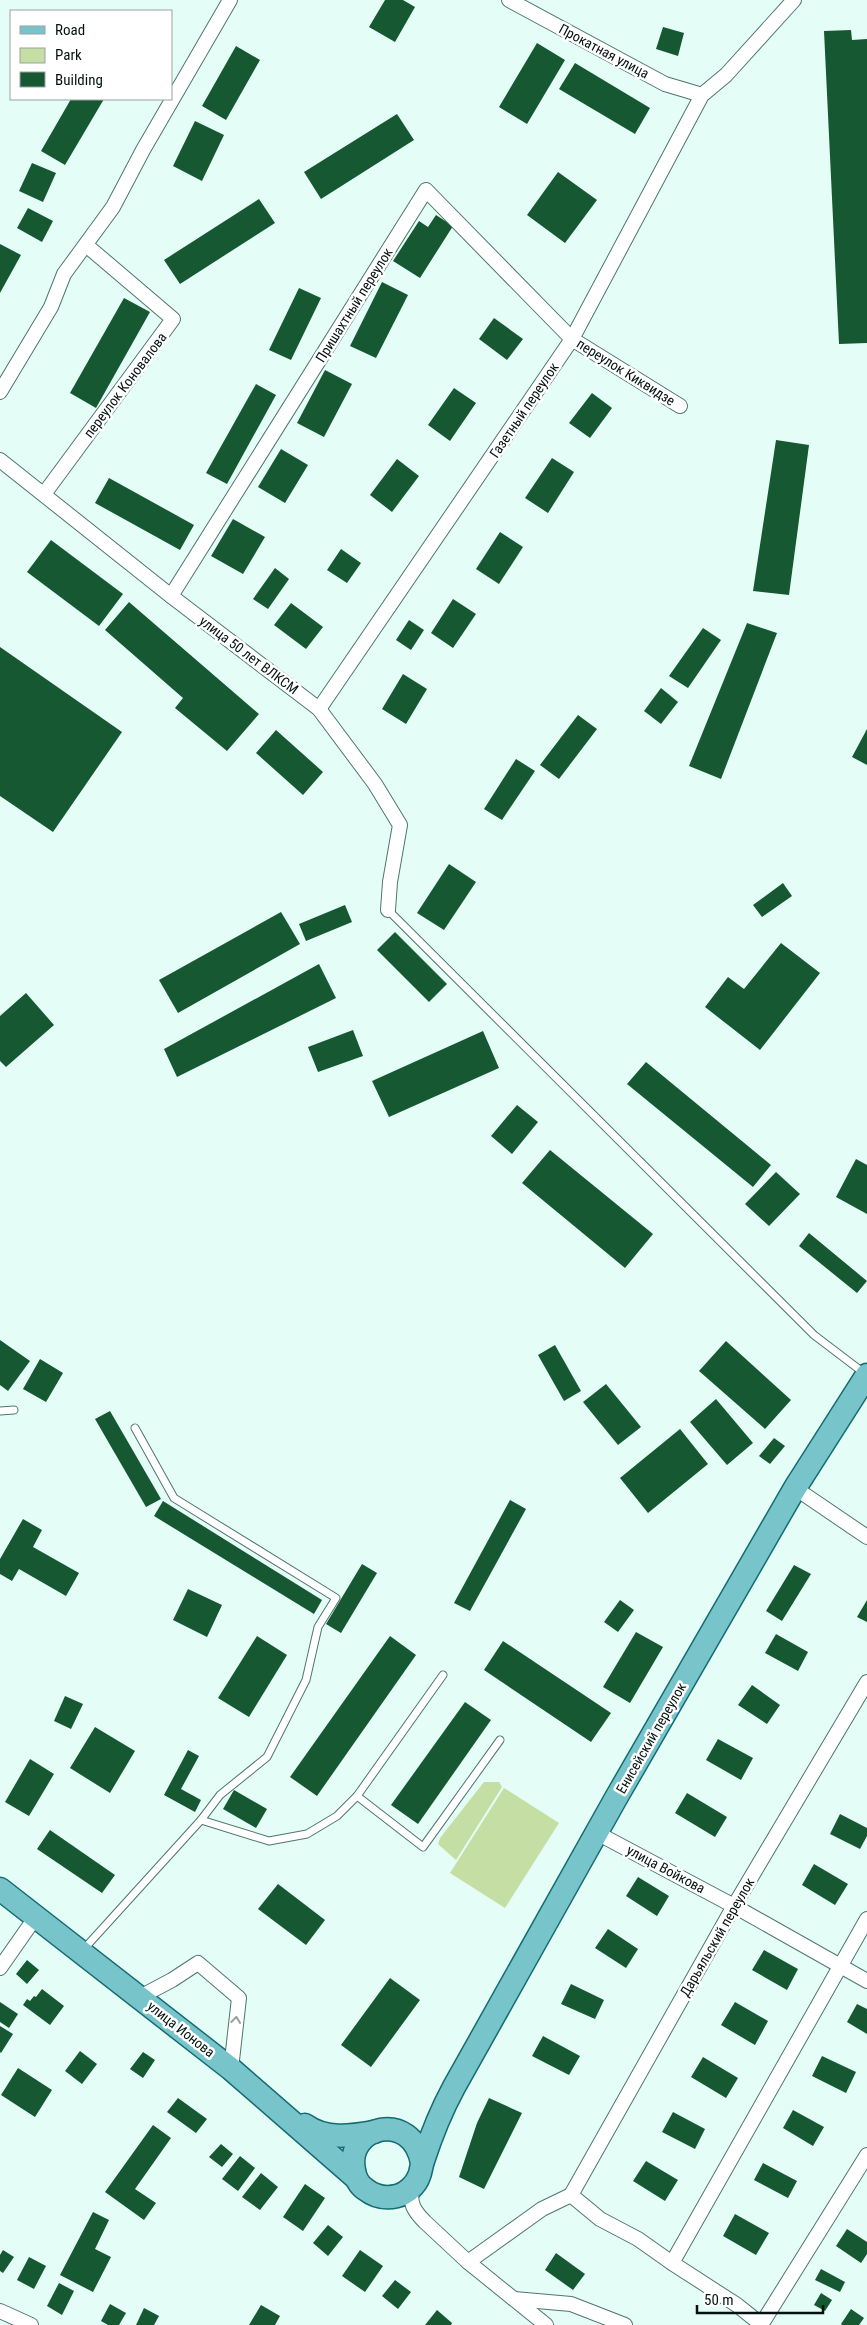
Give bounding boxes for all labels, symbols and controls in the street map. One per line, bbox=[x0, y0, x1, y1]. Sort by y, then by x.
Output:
legend bbox=[10, 10, 172, 100]
text: Road bbox=[55, 21, 85, 39]
street label: Прокатная улица bbox=[556, 21, 652, 81]
text: Park bbox=[55, 46, 82, 64]
text: Building bbox=[55, 71, 103, 89]
street label: Пришахтный переулок bbox=[312, 245, 396, 365]
street label: переулок Коновалова bbox=[80, 329, 170, 441]
street label: переулок Киквидзе bbox=[574, 335, 678, 409]
street label: Газетный переулок bbox=[486, 359, 562, 461]
street label: улица 50 лет ВЛКСМ bbox=[197, 613, 301, 697]
street label: Енисейский переулок bbox=[613, 1679, 689, 1796]
street label: улица Войкова bbox=[624, 1842, 708, 1896]
street label: Дарьяльский переулок bbox=[676, 1875, 758, 1999]
street label: улица Ионова bbox=[144, 1998, 218, 2060]
one-way arrow bbox=[231, 2016, 242, 2024]
scale bar bbox=[697, 2282, 823, 2314]
text: 50 m bbox=[704, 2291, 734, 2309]

